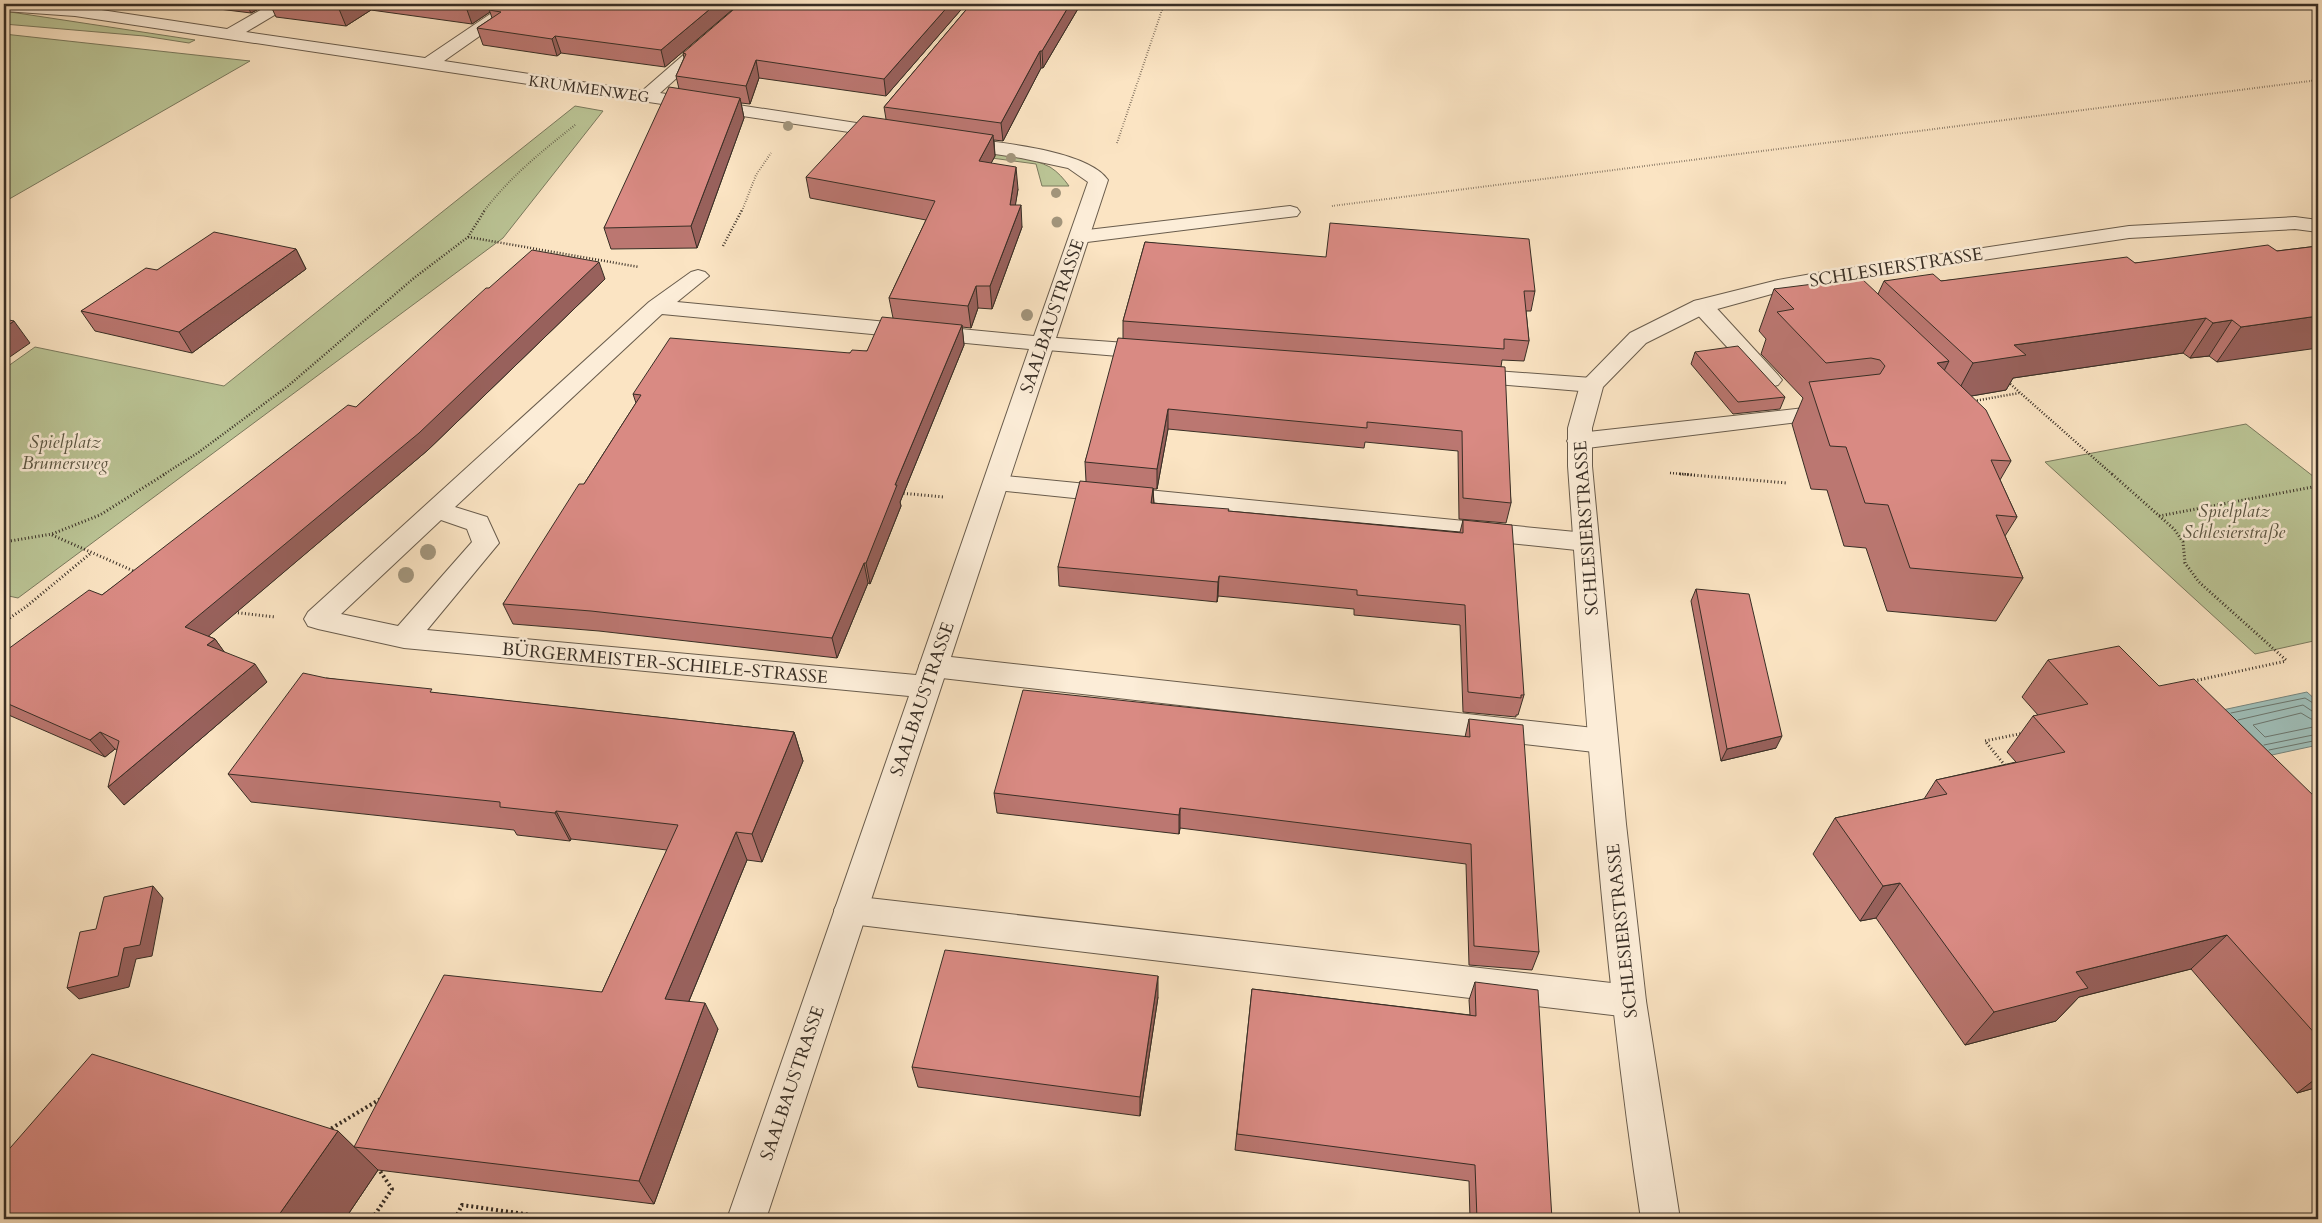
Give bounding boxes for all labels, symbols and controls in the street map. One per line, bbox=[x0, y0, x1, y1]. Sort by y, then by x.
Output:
street label: KRUMMENWEG bbox=[527, 71, 651, 107]
street label: SAALBAUSTRASSE bbox=[1014, 236, 1091, 397]
street label: SCHLESIERSTRASSE bbox=[1808, 241, 1985, 294]
park label: Spielplatz Brumersweg bbox=[22, 430, 108, 476]
street label: SCHLESIERSTRASSE bbox=[1568, 440, 1605, 616]
park label: Spielplatz Schlesierstraße bbox=[2183, 499, 2286, 545]
street label: SAALBAUSTRASSE bbox=[884, 619, 961, 780]
street label: BÜRGERMEISTER-SCHIELE-STRASSE bbox=[501, 637, 829, 690]
street label: SCHLESIERSTRASSE bbox=[1601, 843, 1644, 1019]
street label: SAALBAUSTRASSE bbox=[754, 1003, 831, 1164]

